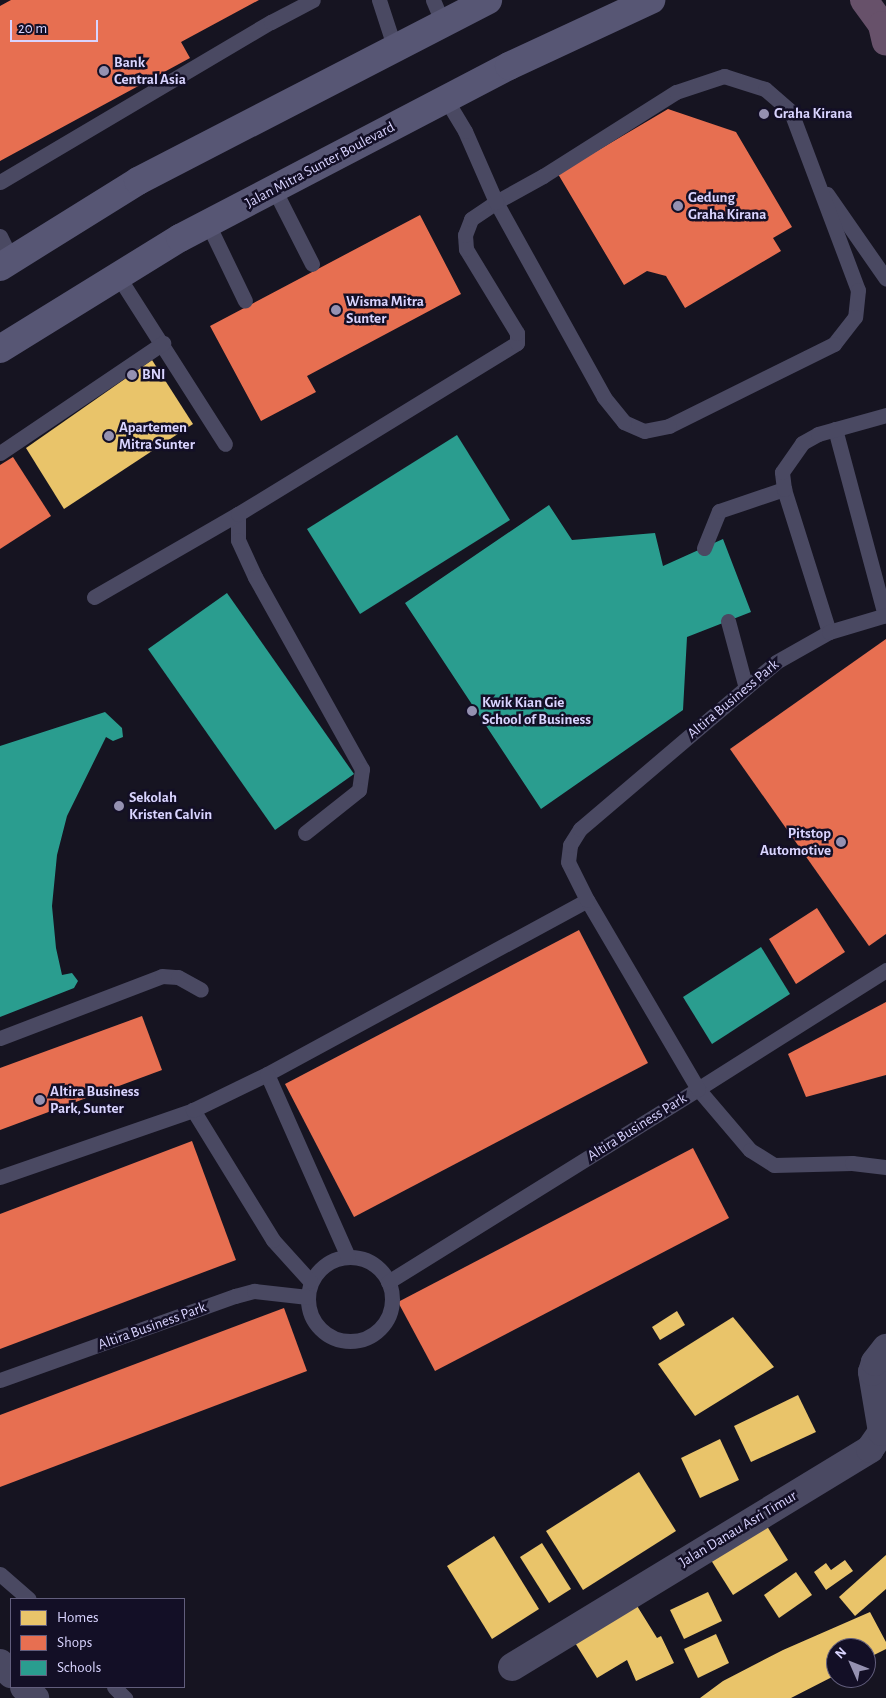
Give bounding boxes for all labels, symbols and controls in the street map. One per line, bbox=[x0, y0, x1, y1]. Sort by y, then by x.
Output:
scale bar bbox=[12, 10, 100, 42]
text: 20 m bbox=[18, 21, 47, 36]
place label: Bank Central Asia bbox=[114, 53, 186, 88]
marker: Bank Central Asia bbox=[98, 65, 110, 77]
place label: Graha Kirana bbox=[774, 105, 852, 123]
marker: Graha Kirana bbox=[758, 108, 770, 120]
street label: Jalan Mitra Sunter Boulevard bbox=[242, 118, 398, 212]
place label: Gedung Graha Kirana bbox=[688, 188, 766, 223]
marker: Gedung Graha Kirana bbox=[672, 200, 684, 212]
place label: Wisma Mitra Sunter bbox=[346, 292, 424, 327]
marker: Wisma Mitra Sunter bbox=[330, 304, 342, 316]
place label: BNI bbox=[142, 366, 166, 384]
marker: BNI bbox=[126, 369, 138, 381]
place label: Apartemen Mitra Sunter bbox=[119, 418, 195, 453]
marker: Apartemen Mitra Sunter bbox=[103, 430, 115, 442]
street label: Altira Business Park bbox=[684, 656, 782, 742]
place label: Kwik Kian Gie School of Business bbox=[482, 693, 591, 728]
marker: Kwik Kian Gie School of Business bbox=[466, 705, 478, 717]
place label: Sekolah Kristen Calvin bbox=[129, 788, 212, 823]
marker: Sekolah Kristen Calvin bbox=[113, 800, 125, 812]
place label: Pitstop Automotive bbox=[760, 824, 831, 859]
marker: Pitstop Automotive bbox=[835, 836, 847, 848]
place label: Altira Business Park, Sunter bbox=[50, 1082, 139, 1117]
street label: Altira Business Park bbox=[584, 1089, 690, 1165]
marker: Altira Business Park, Sunter bbox=[34, 1094, 46, 1106]
street label: Altira Business Park bbox=[95, 1298, 209, 1354]
street label: Jalan Danau Asri Timur bbox=[676, 1487, 800, 1571]
legend bbox=[10, 1598, 185, 1688]
text: Homes bbox=[57, 1610, 99, 1625]
text: Shops bbox=[57, 1635, 92, 1650]
north arrow bbox=[826, 1638, 876, 1688]
text: N bbox=[833, 1645, 849, 1662]
text: Schools bbox=[57, 1660, 101, 1675]

